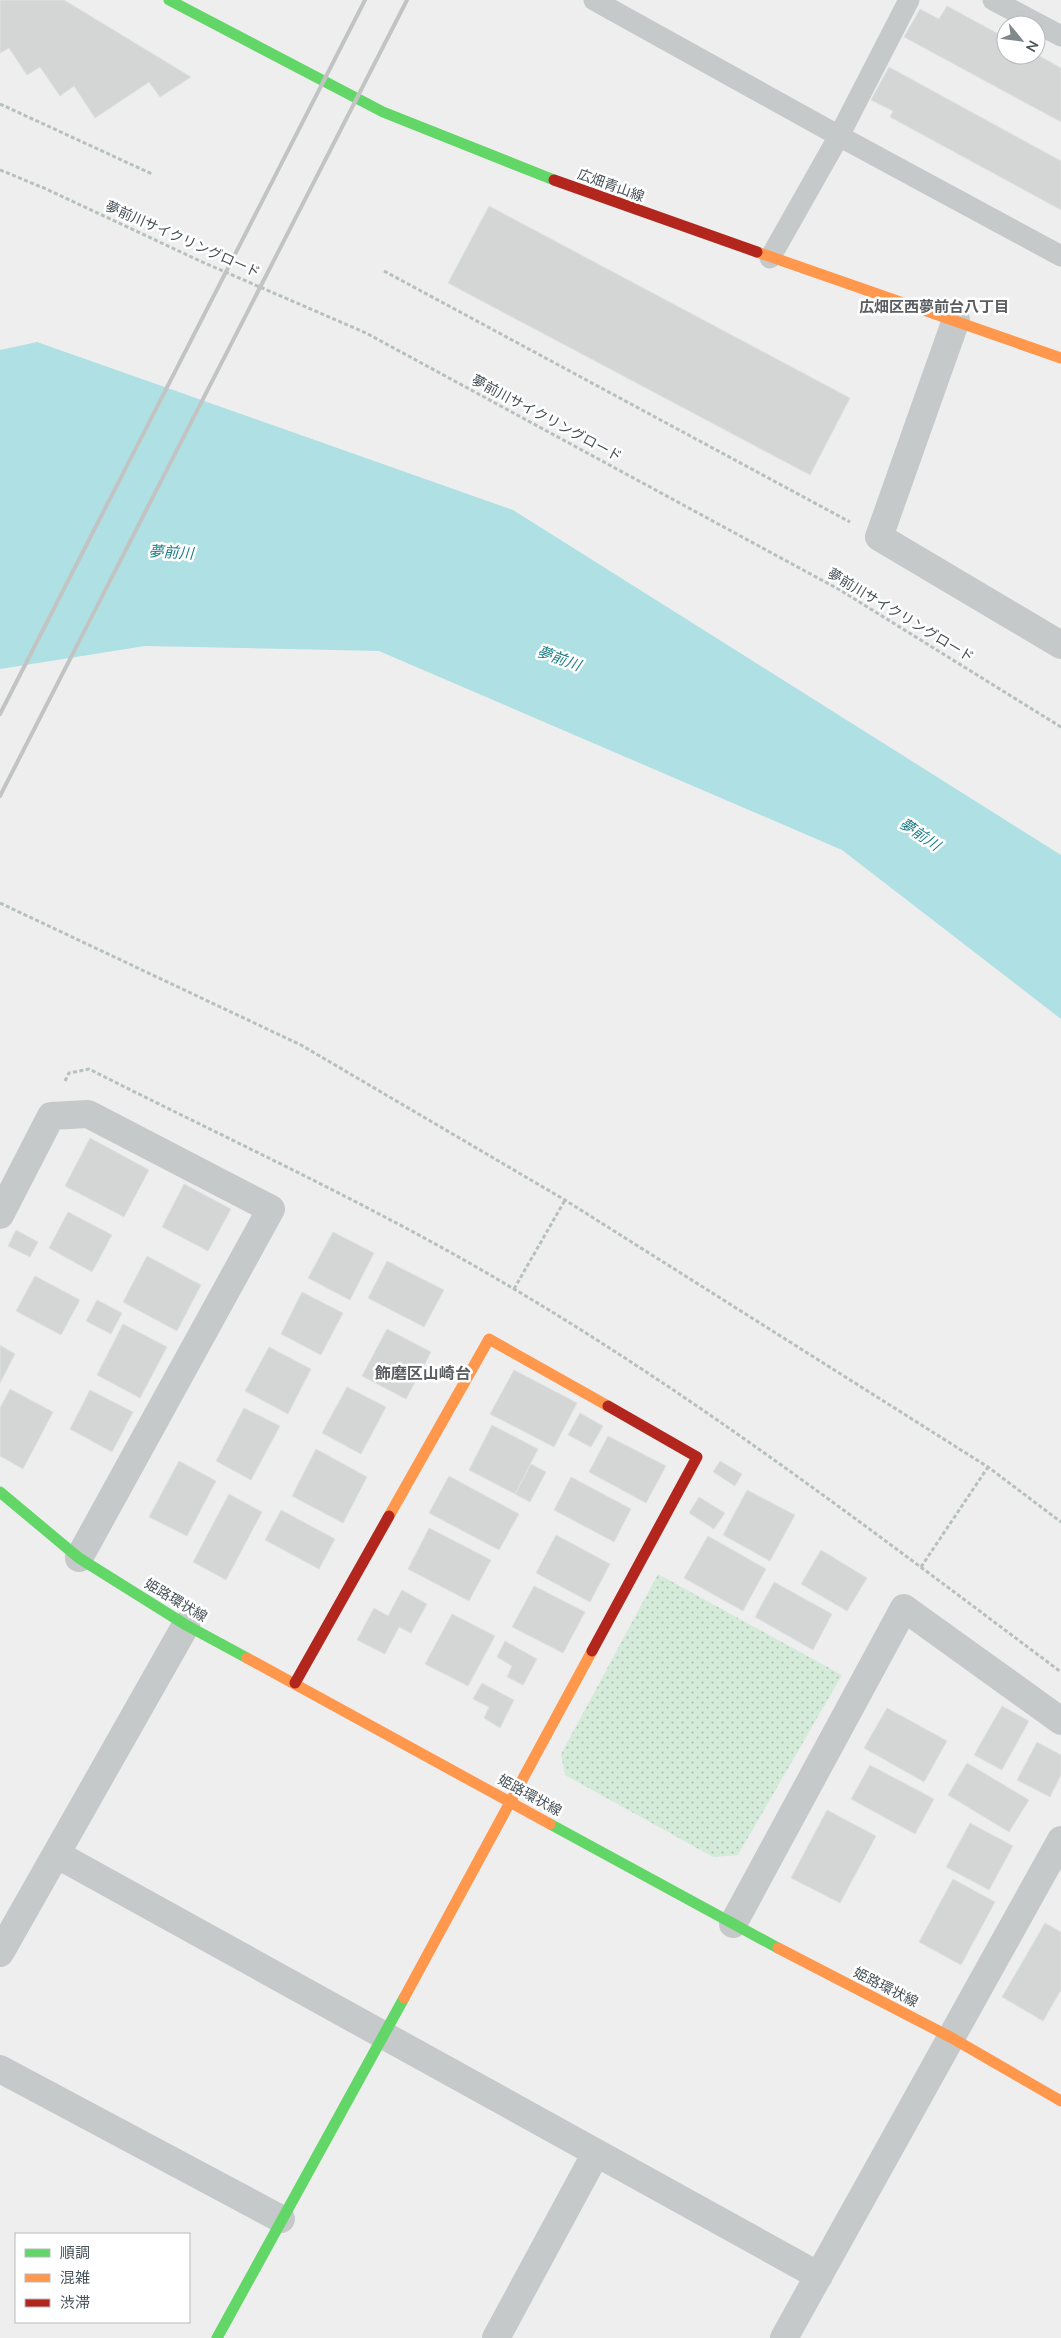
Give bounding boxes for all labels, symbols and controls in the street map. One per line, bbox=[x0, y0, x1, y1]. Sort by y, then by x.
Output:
north arrow bbox=[996, 15, 1046, 65]
text: N bbox=[1022, 37, 1043, 55]
street label: 広畑青山線 bbox=[575, 165, 647, 205]
street label: 夢前川サイクリングロード bbox=[103, 197, 263, 281]
district label: 広畑区西夢前台八丁目 bbox=[859, 297, 1009, 316]
street label: 夢前川サイクリングロード bbox=[469, 371, 625, 465]
water label: 夢前川 bbox=[148, 541, 196, 563]
street label: 夢前川サイクリングロード bbox=[824, 564, 978, 666]
water label: 夢前川 bbox=[535, 641, 585, 675]
water label: 夢前川 bbox=[896, 814, 946, 856]
district label: 飾磨区山崎台 bbox=[375, 1363, 471, 1383]
street label: 姫路環状線 bbox=[141, 1574, 211, 1626]
street label: 姫路環状線 bbox=[495, 1770, 565, 1820]
street label: 姫路環状線 bbox=[851, 1963, 921, 2011]
legend bbox=[15, 2233, 190, 2323]
text: 順調 bbox=[60, 2243, 90, 2262]
text: 混雑 bbox=[60, 2268, 90, 2287]
text: 渋滞 bbox=[60, 2293, 90, 2312]

